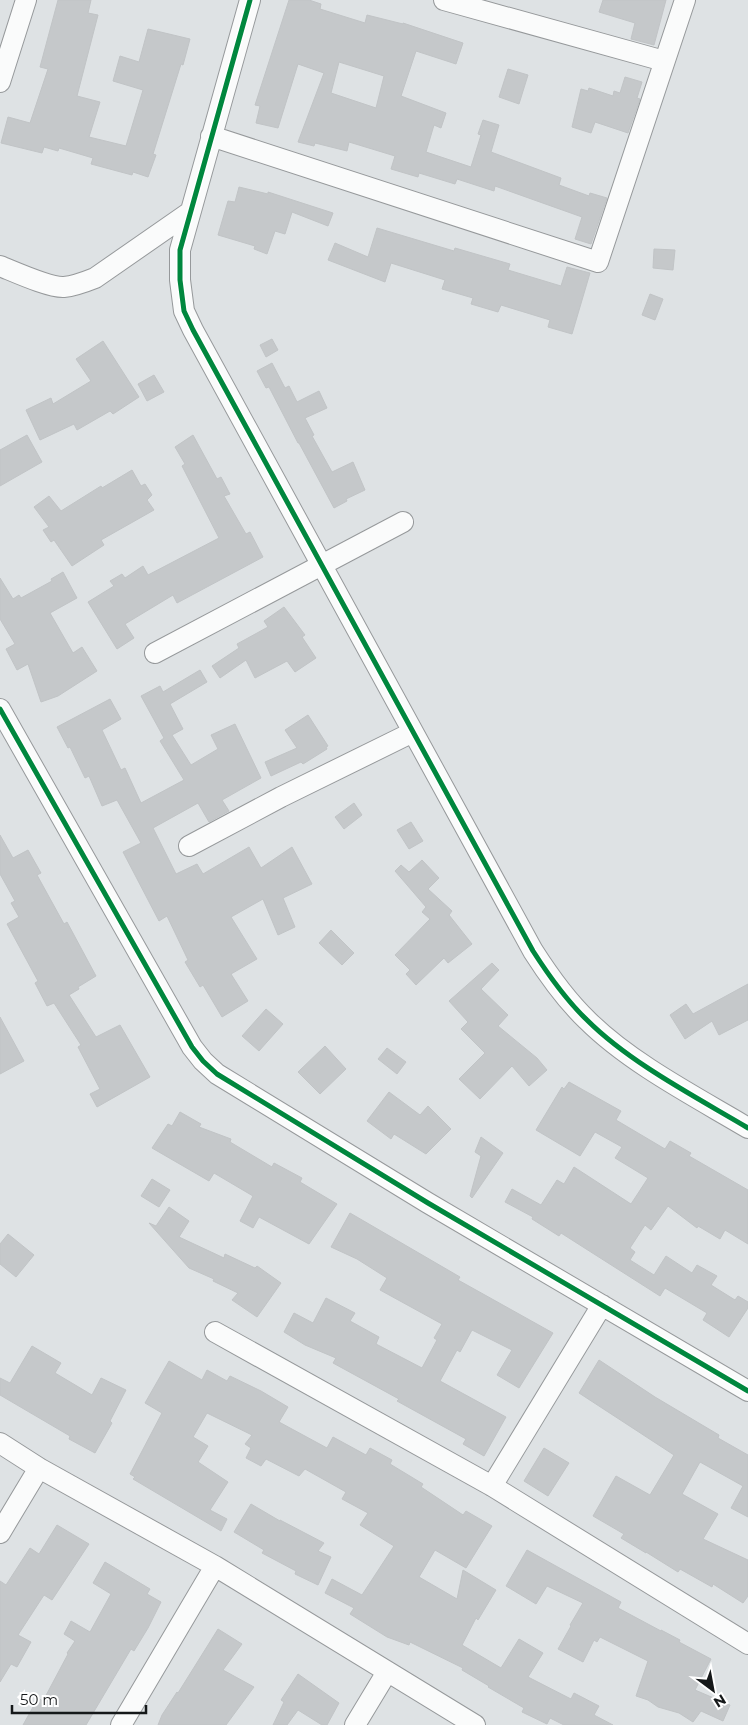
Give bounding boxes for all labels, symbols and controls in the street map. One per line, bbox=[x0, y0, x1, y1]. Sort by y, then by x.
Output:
north arrow bbox=[688, 1665, 738, 1715]
scale bar bbox=[12, 1682, 146, 1714]
text: 50 m bbox=[20, 1690, 58, 1709]
text: N bbox=[710, 1690, 729, 1712]

